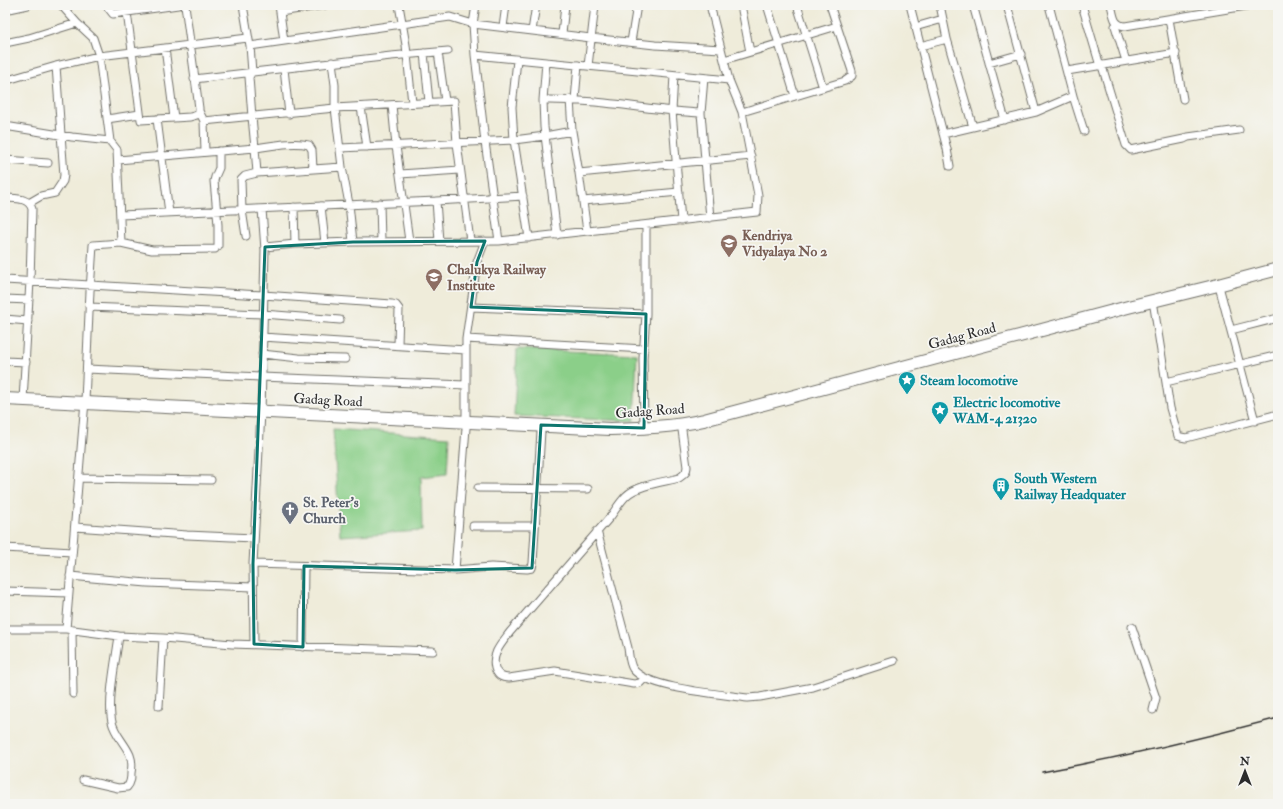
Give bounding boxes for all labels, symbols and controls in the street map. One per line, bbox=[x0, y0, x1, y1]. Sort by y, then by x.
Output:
place label: Kendriya Vidyalaya No 2 bbox=[741, 227, 827, 261]
school or university icon: Kendriya Vidyalaya No 2 bbox=[719, 233, 739, 258]
place label: Chalukya Railway Institute bbox=[447, 261, 547, 294]
school or university icon: Chalukya Railway Institute bbox=[424, 267, 444, 292]
street label: Gadag Road bbox=[926, 319, 998, 353]
place icon: Steam locomotive bbox=[897, 370, 917, 395]
place label: Steam locomotive bbox=[920, 372, 1018, 389]
street label: Gadag Road bbox=[293, 390, 363, 410]
place label: Electric locomotive WAM-4 21320 bbox=[952, 394, 1060, 427]
street label: Gadag Road bbox=[615, 400, 685, 422]
place icon: Electric locomotive WAM-4 21320 bbox=[930, 400, 950, 425]
place label: South Western Railway Headquater bbox=[1014, 470, 1127, 504]
building icon: South Western Railway Headquater bbox=[991, 476, 1011, 501]
place label: St. Peter's Church bbox=[303, 494, 359, 527]
church icon: St. Peter's Church bbox=[280, 500, 300, 525]
north arrow bbox=[1225, 751, 1265, 791]
text: N bbox=[1239, 755, 1251, 768]

